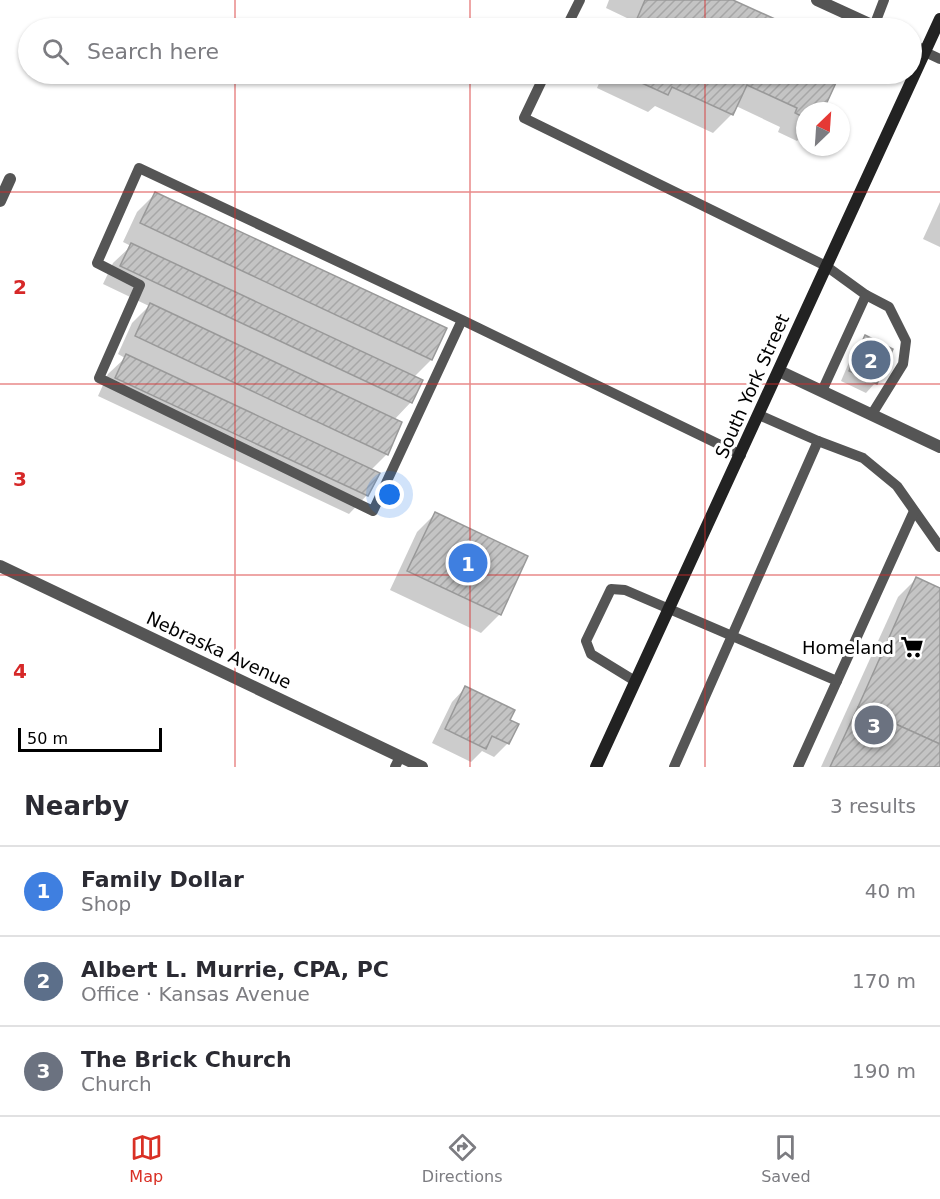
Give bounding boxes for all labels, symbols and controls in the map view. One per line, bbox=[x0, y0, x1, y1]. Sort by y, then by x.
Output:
search box bbox=[18, 18, 922, 84]
icon: search bbox=[39, 35, 72, 68]
text: Search here bbox=[87, 39, 219, 64]
north arrow bbox=[796, 102, 850, 156]
text: 2 bbox=[13, 275, 27, 299]
street label: South York Street bbox=[711, 311, 793, 461]
pin: 2 bbox=[852, 338, 890, 382]
text: 3 bbox=[13, 467, 27, 491]
your location bbox=[375, 480, 404, 509]
pin: 1 bbox=[448, 540, 488, 586]
street label: Nebraska Avenue bbox=[143, 607, 295, 693]
supermarket icon: Homeland bbox=[899, 634, 925, 660]
place label: Homeland bbox=[802, 637, 894, 658]
text: 4 bbox=[13, 659, 27, 683]
pin: 3 bbox=[854, 702, 894, 748]
scale bar bbox=[18, 725, 162, 752]
text: 50 m bbox=[27, 729, 68, 748]
text: Nearby bbox=[24, 791, 129, 821]
text: 3 results bbox=[830, 794, 916, 818]
text: Family Dollar bbox=[81, 867, 244, 892]
text: 1 bbox=[37, 879, 50, 903]
text: 40 m bbox=[865, 879, 916, 903]
text: Shop bbox=[81, 892, 131, 916]
text: Albert L. Murrie, CPA, PC bbox=[81, 957, 389, 982]
text: 2 bbox=[37, 969, 50, 993]
text: 170 m bbox=[852, 969, 916, 993]
text: Office · Kansas Avenue bbox=[81, 982, 310, 1006]
text: The Brick Church bbox=[81, 1047, 292, 1072]
text: 3 bbox=[37, 1059, 50, 1083]
text: 190 m bbox=[852, 1059, 916, 1083]
text: Church bbox=[81, 1072, 152, 1096]
tab: Map bbox=[129, 1131, 163, 1186]
tab: Directions bbox=[422, 1131, 502, 1186]
tab: Saved bbox=[761, 1131, 811, 1186]

